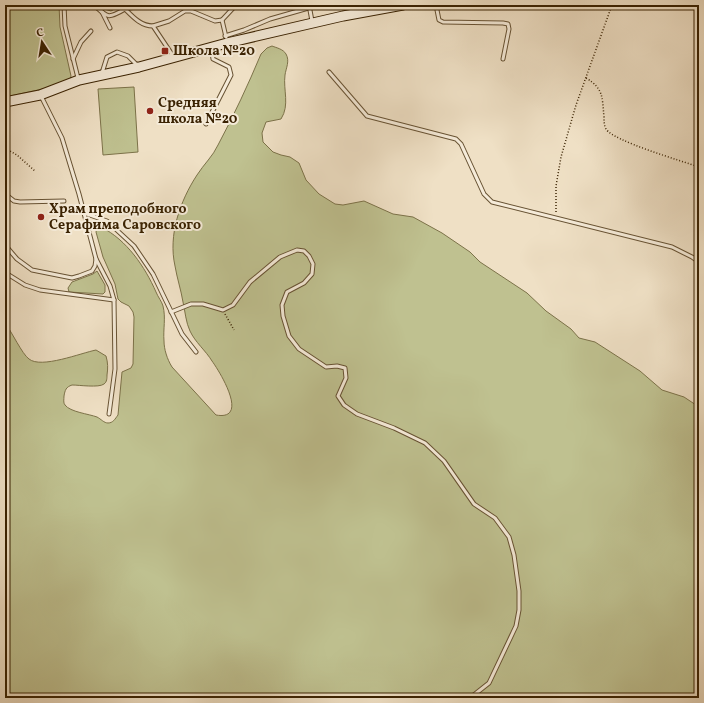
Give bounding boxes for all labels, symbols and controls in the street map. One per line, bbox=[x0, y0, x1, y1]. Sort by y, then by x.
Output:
north arrow bbox=[22, 22, 62, 62]
text: С bbox=[35, 26, 45, 42]
place label: Школа №20 bbox=[173, 42, 255, 61]
marker: Школа №20 bbox=[160, 46, 170, 56]
place label: Средняя школа №20 bbox=[158, 94, 238, 129]
marker: Средняя школа №20 bbox=[145, 106, 155, 116]
place label: Храм преподобного Серафима Саровского bbox=[49, 200, 201, 235]
marker: Храм преподобного Серафима Саровского bbox=[36, 212, 46, 222]

